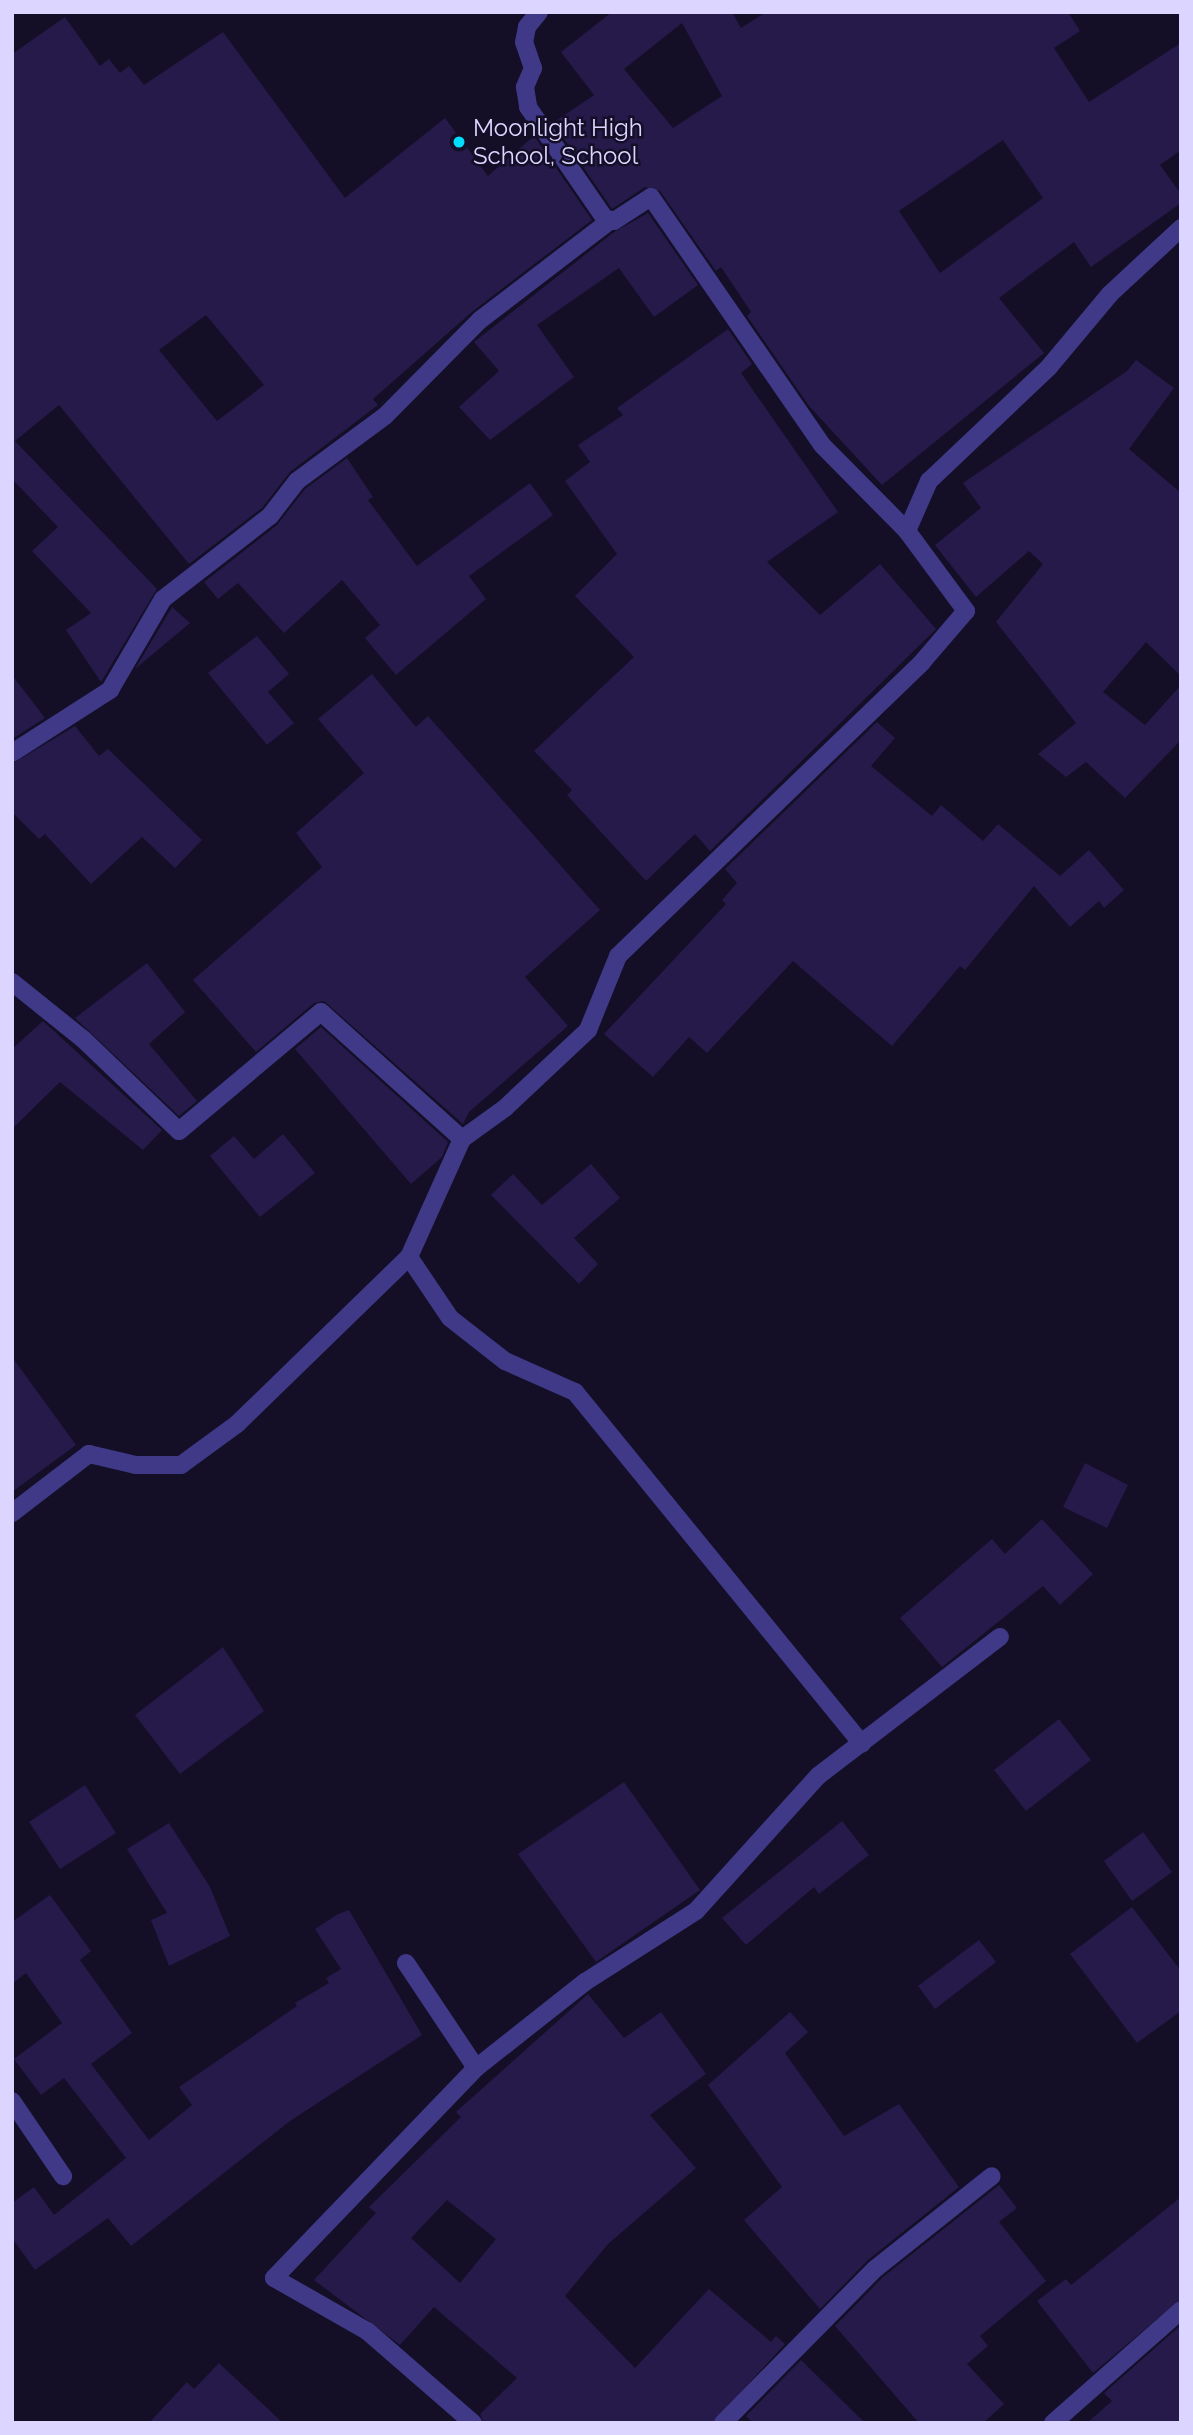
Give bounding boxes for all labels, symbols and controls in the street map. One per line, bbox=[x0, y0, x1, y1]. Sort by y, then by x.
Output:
place label: Moonlight High School, School bbox=[473, 114, 643, 170]
marker: Moonlight High School, School bbox=[451, 134, 467, 150]

